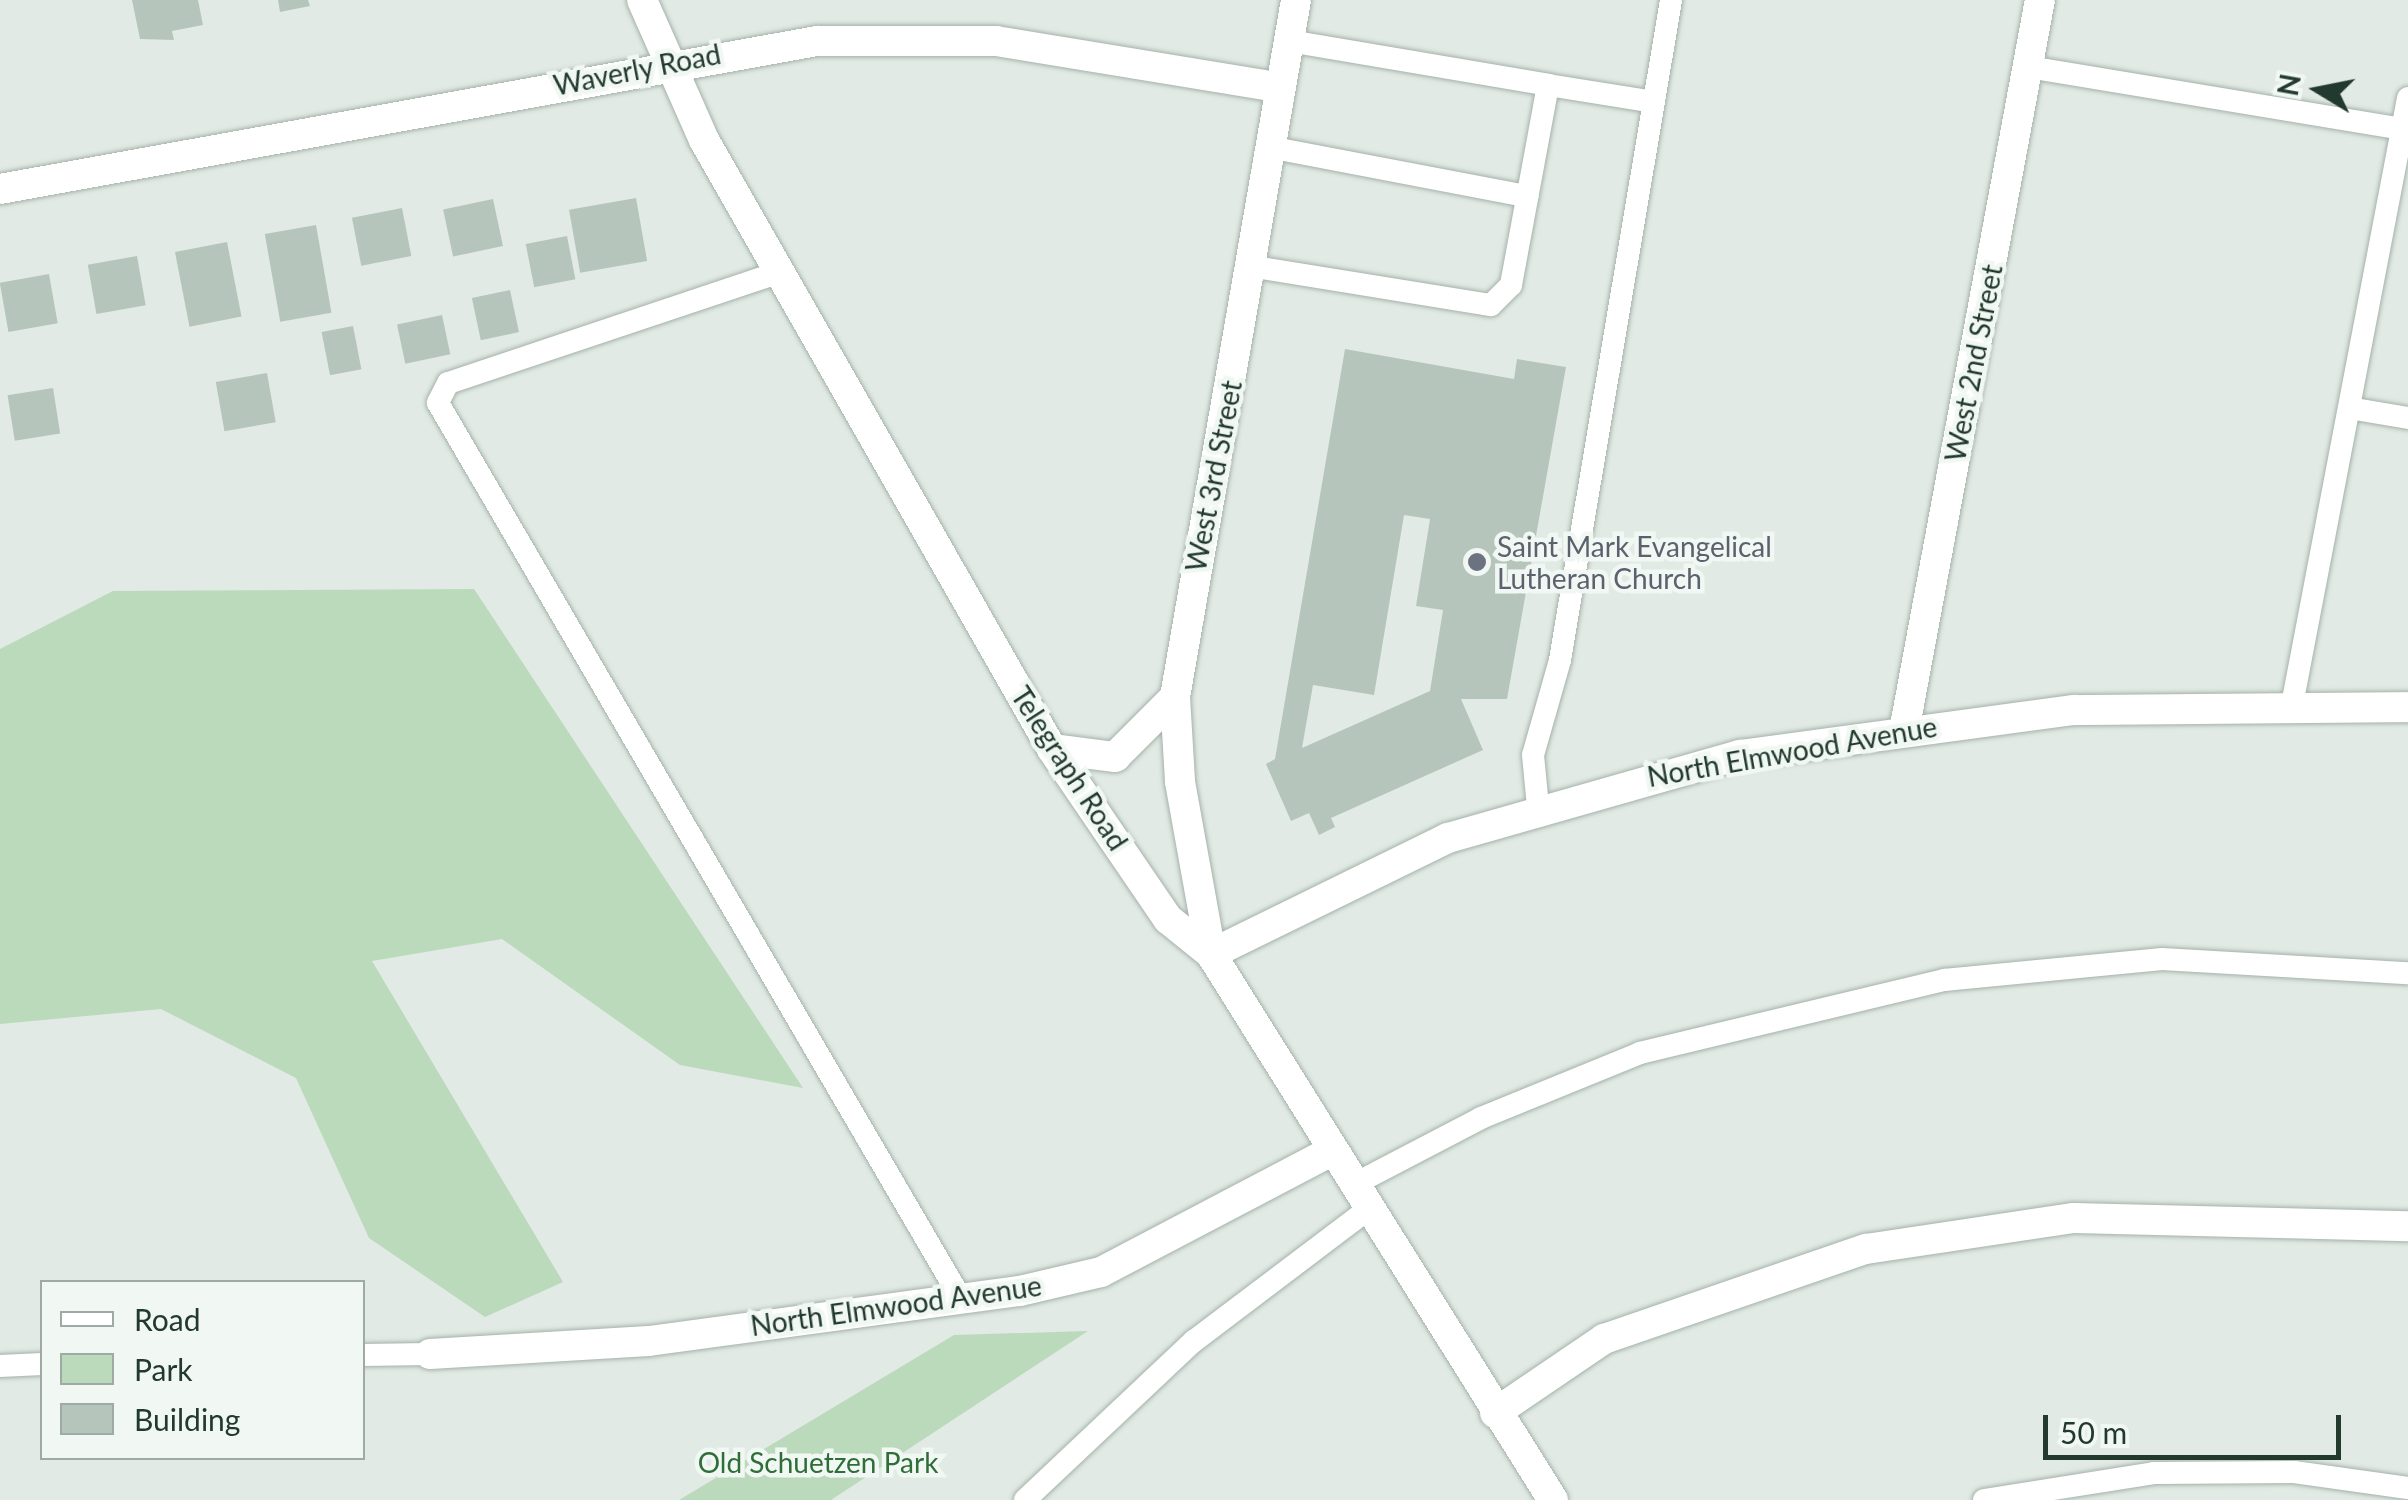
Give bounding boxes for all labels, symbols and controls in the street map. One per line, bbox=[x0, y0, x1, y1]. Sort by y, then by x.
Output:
street label: Waverly Road bbox=[550, 36, 724, 102]
north arrow bbox=[2268, 40, 2368, 140]
text: N bbox=[2270, 71, 2307, 98]
street label: West 2nd Street bbox=[1937, 262, 2009, 464]
street label: West 3rd Street bbox=[1178, 378, 1248, 574]
place label: Saint Mark Evangelical Lutheran Church bbox=[1497, 529, 1772, 595]
marker: Saint Mark Evangelical Lutheran Church bbox=[1466, 551, 1488, 573]
street label: Telegraph Road bbox=[1005, 680, 1135, 856]
street label: North Elmwood Avenue bbox=[1644, 709, 1940, 793]
street label: North Elmwood Avenue bbox=[748, 1268, 1044, 1342]
legend bbox=[40, 1280, 365, 1460]
text: Road bbox=[134, 1301, 201, 1337]
text: Park bbox=[134, 1351, 193, 1387]
scale bar bbox=[2048, 1395, 2346, 1457]
text: Building bbox=[134, 1401, 240, 1437]
text: 50 m bbox=[2060, 1414, 2127, 1450]
park label: Old Schuetzen Park bbox=[698, 1445, 938, 1479]

